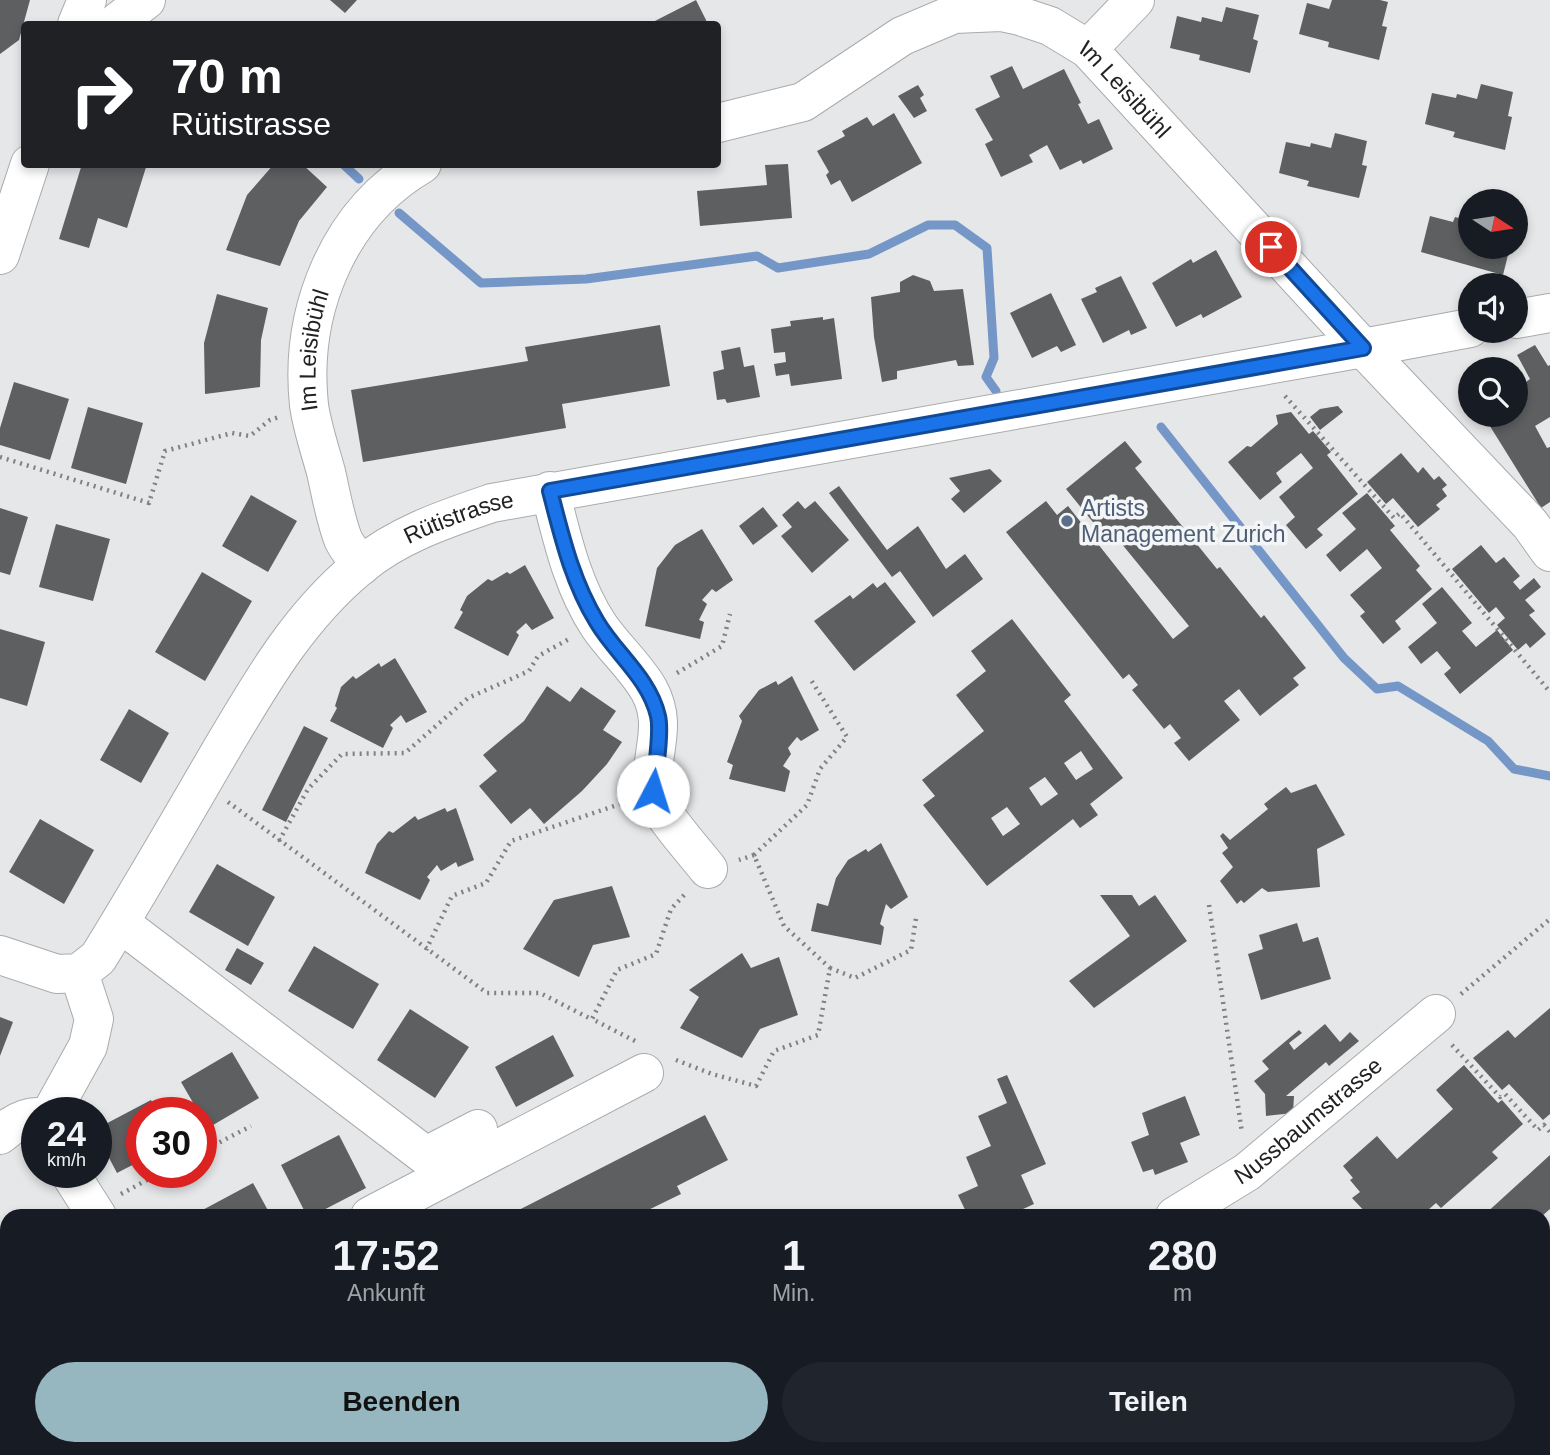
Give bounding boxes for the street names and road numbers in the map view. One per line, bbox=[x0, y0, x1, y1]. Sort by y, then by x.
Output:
street label: Im Leisibühl bbox=[1075, 34, 1176, 143]
street label: Im Leisibühl bbox=[294, 286, 334, 413]
street label: Rütistrasse bbox=[399, 486, 516, 549]
street label: Nussbaumstrasse bbox=[1230, 1052, 1387, 1190]

